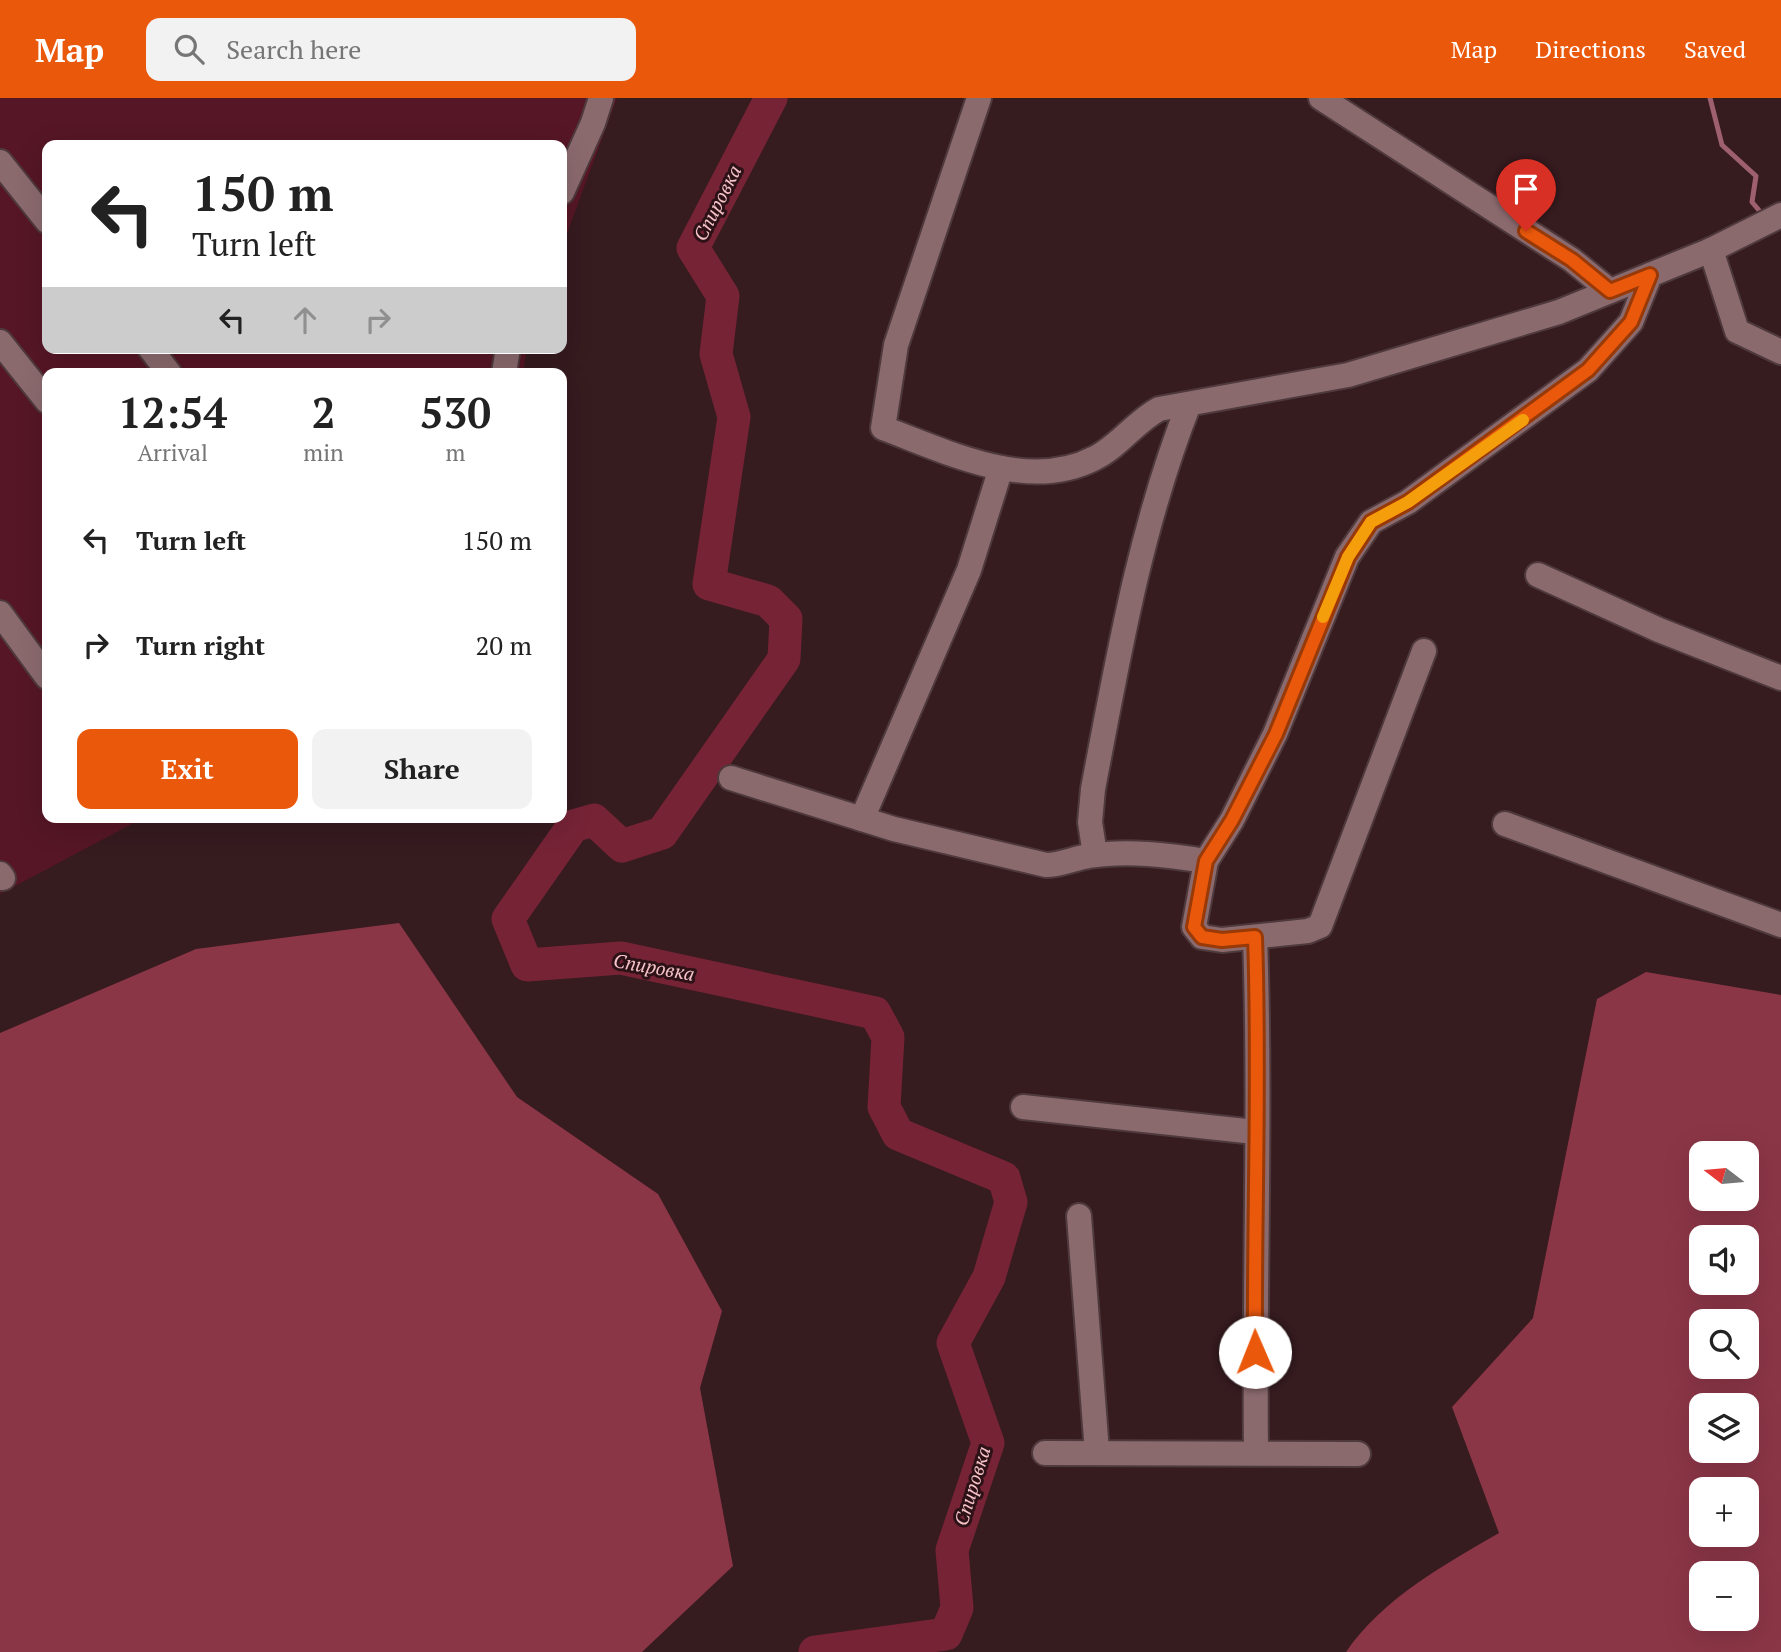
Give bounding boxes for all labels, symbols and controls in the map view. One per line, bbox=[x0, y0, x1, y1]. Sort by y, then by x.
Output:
search box bbox=[146, 18, 636, 81]
text: Map bbox=[35, 28, 104, 71]
icon: search bbox=[170, 30, 208, 68]
text: Search here bbox=[226, 32, 361, 66]
text: Map bbox=[1451, 33, 1497, 65]
text: Directions bbox=[1535, 33, 1646, 65]
text: Saved bbox=[1684, 33, 1746, 65]
pin bbox=[1496, 159, 1556, 231]
text: 150 m bbox=[192, 160, 334, 225]
water label: Спировка bbox=[687, 161, 746, 245]
icon: left bbox=[77, 168, 168, 259]
icon: arrive bbox=[1507, 170, 1545, 208]
text: Turn left bbox=[192, 223, 316, 265]
icon: left bbox=[213, 301, 251, 339]
icon: ahead bbox=[286, 301, 324, 339]
icon: right bbox=[359, 301, 397, 339]
text: 12:54 bbox=[118, 384, 227, 440]
text: 2 bbox=[312, 384, 335, 440]
text: 530 bbox=[420, 384, 491, 440]
text: Arrival bbox=[137, 437, 208, 468]
text: min bbox=[303, 437, 344, 468]
text: m bbox=[445, 437, 465, 468]
icon: left bbox=[77, 521, 115, 559]
text: Turn left bbox=[136, 523, 246, 557]
text: 150 m bbox=[462, 523, 532, 557]
icon: right bbox=[77, 626, 115, 664]
text: Turn right bbox=[136, 628, 265, 662]
text: 20 m bbox=[476, 628, 532, 662]
button: Exit bbox=[77, 729, 298, 809]
button: Share bbox=[312, 729, 532, 809]
water label: Спировка bbox=[612, 947, 697, 986]
north arrow bbox=[1689, 1141, 1759, 1211]
map controls bbox=[1689, 1141, 1759, 1631]
button: sound bbox=[1689, 1225, 1759, 1295]
button: search bbox=[1689, 1309, 1759, 1379]
position arrow bbox=[1218, 1315, 1292, 1389]
button: layers bbox=[1689, 1393, 1759, 1463]
water label: Спировка bbox=[948, 1443, 995, 1529]
button: + bbox=[1689, 1477, 1759, 1547]
button: − bbox=[1689, 1561, 1759, 1631]

